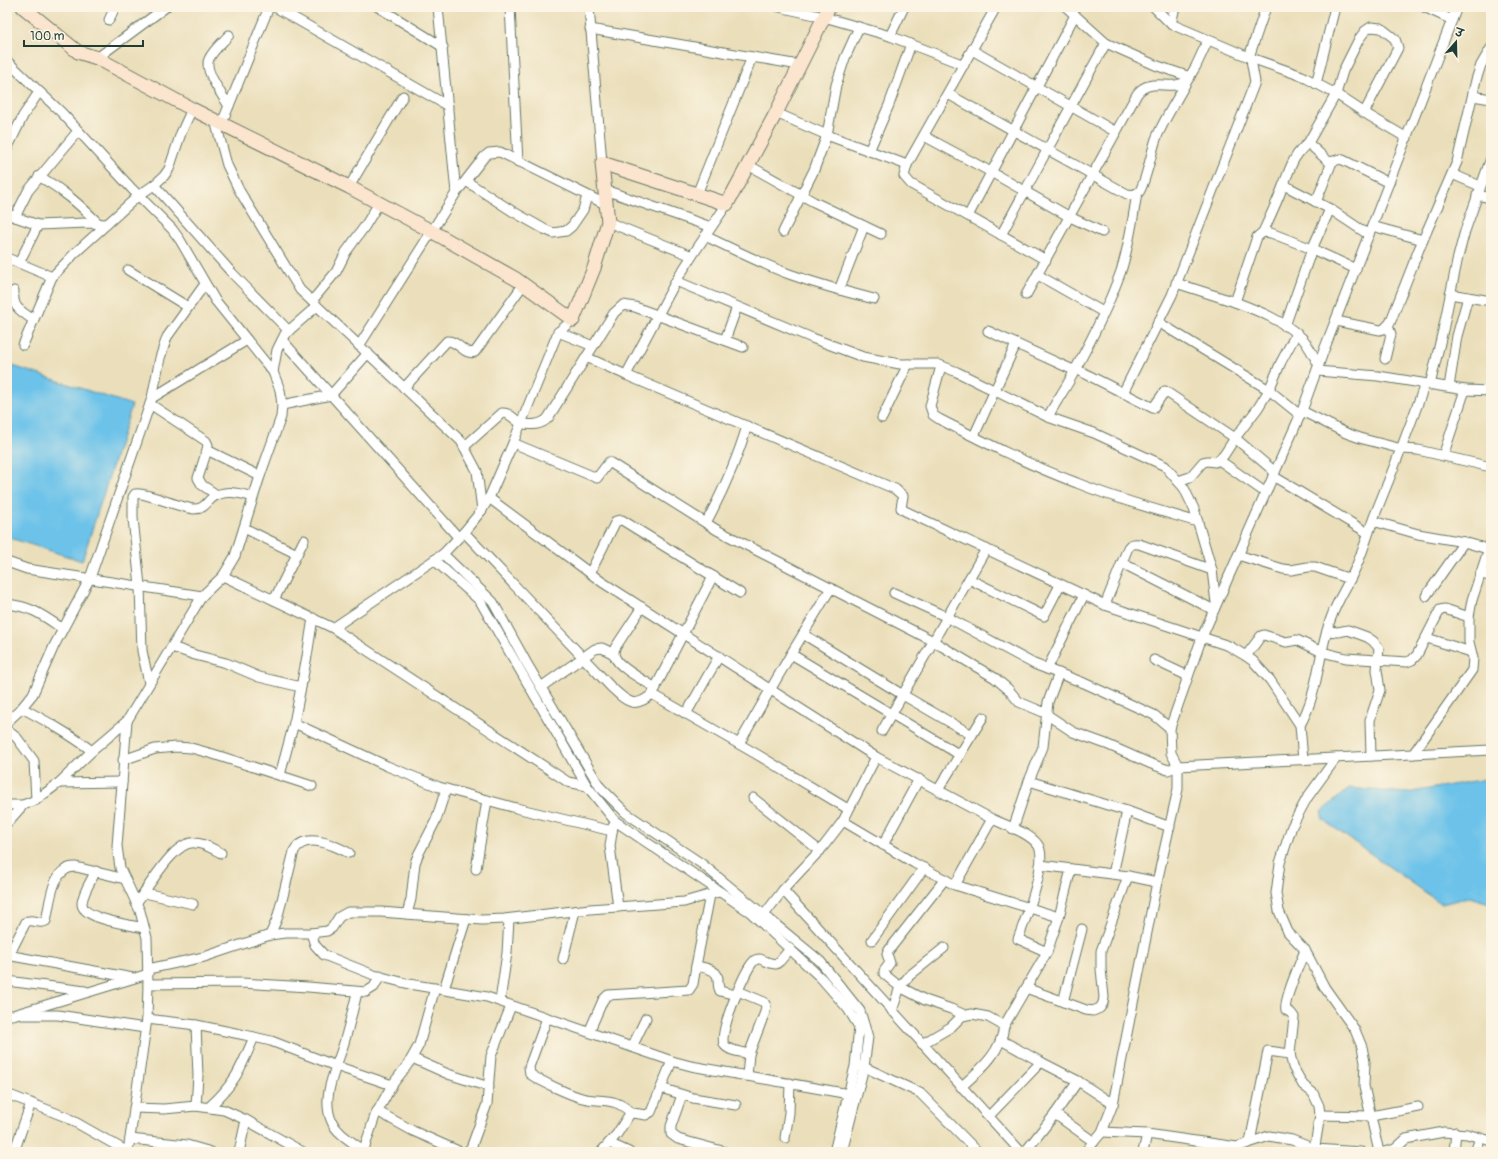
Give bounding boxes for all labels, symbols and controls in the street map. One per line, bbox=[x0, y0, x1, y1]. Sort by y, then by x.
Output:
scale bar bbox=[24, 22, 143, 48]
north arrow bbox=[1436, 22, 1476, 62]
text: उ bbox=[1453, 25, 1466, 41]
text: 100 m bbox=[30, 29, 65, 44]

